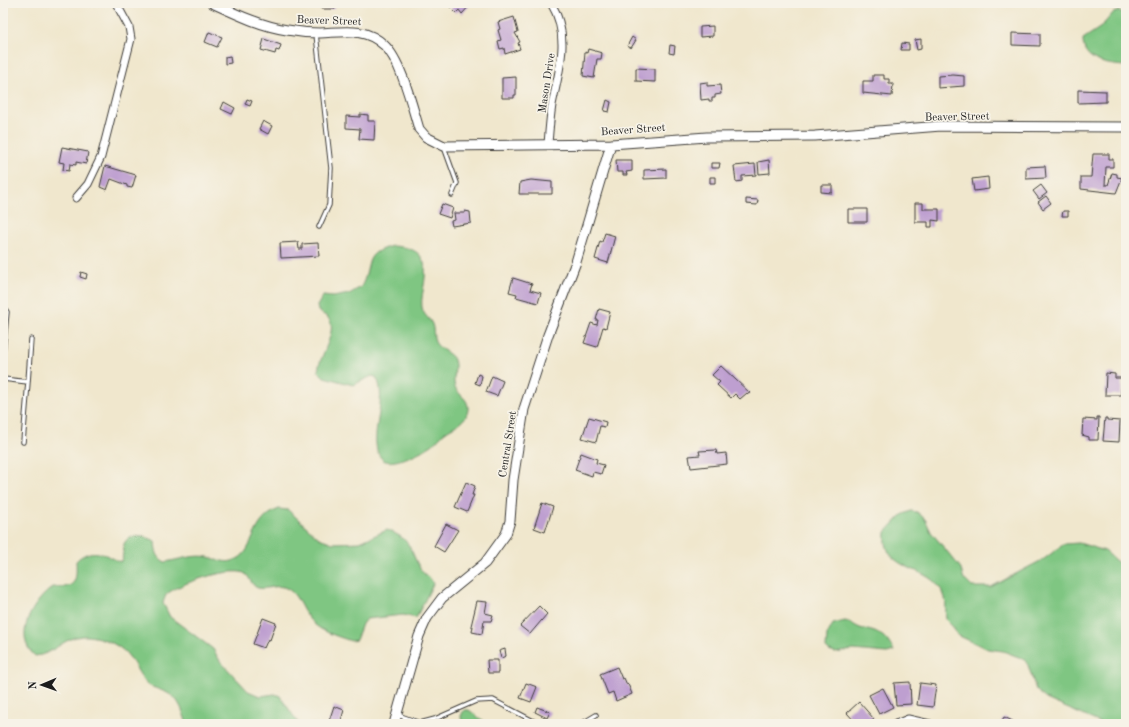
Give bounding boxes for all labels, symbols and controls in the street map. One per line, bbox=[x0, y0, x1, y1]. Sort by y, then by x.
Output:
street label: Beaver Street bbox=[296, 15, 362, 28]
street label: Mason Drive bbox=[537, 53, 558, 114]
street label: Beaver Street bbox=[925, 111, 990, 124]
street label: Beaver Street bbox=[600, 123, 666, 138]
street label: Central Street bbox=[498, 410, 519, 478]
north arrow bbox=[22, 665, 62, 705]
text: N bbox=[28, 680, 39, 690]

